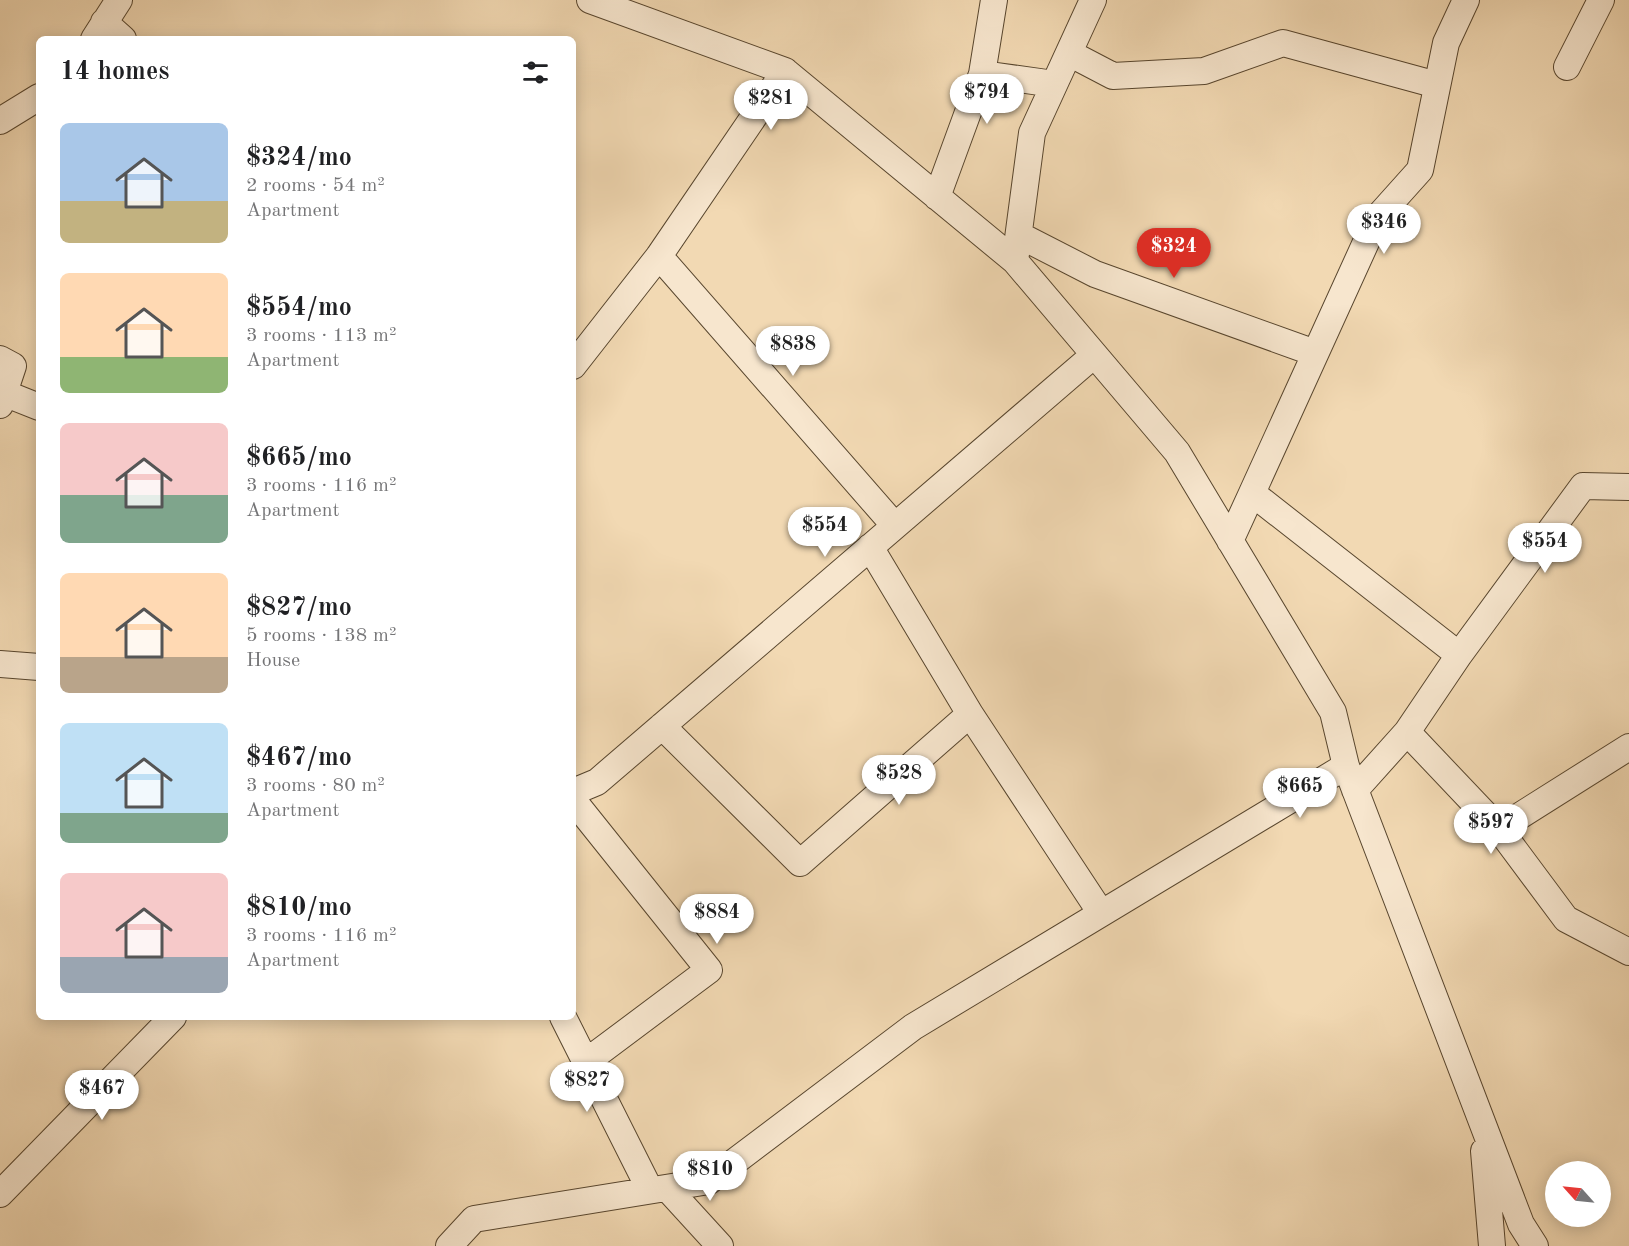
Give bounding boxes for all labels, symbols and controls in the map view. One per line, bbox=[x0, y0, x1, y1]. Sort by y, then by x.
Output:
icon: filters bbox=[519, 56, 552, 89]
text: 14 homes bbox=[60, 59, 169, 85]
pin: $794 bbox=[951, 74, 1023, 125]
pin: $281 bbox=[735, 80, 807, 131]
text: $794 bbox=[964, 83, 1010, 103]
text: $281 bbox=[748, 89, 794, 109]
text: $324/mo bbox=[246, 145, 352, 171]
icon: home bbox=[108, 147, 180, 219]
text: 2 rooms · 54 m² bbox=[246, 176, 385, 196]
text: Apartment bbox=[246, 201, 340, 221]
pin: $346 bbox=[1348, 204, 1420, 255]
text: $346 bbox=[1361, 213, 1407, 233]
pin: $324 bbox=[1138, 228, 1210, 279]
text: $324 bbox=[1151, 237, 1197, 257]
text: $554/mo bbox=[246, 295, 352, 321]
icon: home bbox=[108, 297, 180, 369]
text: 3 rooms · 113 m² bbox=[246, 326, 396, 346]
pin: $838 bbox=[757, 326, 829, 377]
text: $838 bbox=[770, 335, 816, 355]
text: Apartment bbox=[246, 351, 340, 371]
text: $665/mo bbox=[246, 445, 352, 471]
icon: home bbox=[108, 447, 180, 519]
text: 3 rooms · 116 m² bbox=[246, 476, 396, 496]
text: Apartment bbox=[246, 501, 340, 521]
pin: $554 bbox=[789, 507, 861, 558]
text: $554 bbox=[802, 516, 848, 536]
pin: $554 bbox=[1509, 523, 1581, 574]
text: $554 bbox=[1522, 532, 1568, 552]
text: $827/mo bbox=[246, 595, 352, 621]
icon: home bbox=[108, 597, 180, 669]
text: 5 rooms · 138 m² bbox=[246, 626, 396, 646]
text: House bbox=[246, 651, 300, 671]
text: $467/mo bbox=[246, 745, 352, 771]
icon: home bbox=[108, 747, 180, 819]
pin: $528 bbox=[863, 755, 935, 806]
text: $528 bbox=[876, 764, 922, 784]
pin: $665 bbox=[1264, 768, 1336, 819]
text: 3 rooms · 80 m² bbox=[246, 776, 385, 796]
text: $665 bbox=[1277, 777, 1323, 797]
text: Apartment bbox=[246, 801, 340, 821]
pin: $597 bbox=[1455, 804, 1527, 855]
text: $597 bbox=[1468, 813, 1514, 833]
pin: $884 bbox=[681, 894, 753, 945]
text: $810/mo bbox=[246, 895, 352, 921]
icon: home bbox=[108, 897, 180, 969]
text: $884 bbox=[694, 903, 740, 923]
text: 3 rooms · 116 m² bbox=[246, 926, 396, 946]
text: Apartment bbox=[246, 951, 340, 971]
pin: $827 bbox=[551, 1062, 623, 1113]
pin: $467 bbox=[66, 1070, 138, 1121]
text: $827 bbox=[564, 1071, 610, 1091]
text: $467 bbox=[79, 1079, 125, 1099]
pin: $810 bbox=[674, 1151, 746, 1202]
text: $810 bbox=[687, 1160, 733, 1180]
north arrow bbox=[1545, 1161, 1611, 1227]
map controls bbox=[1545, 1161, 1611, 1227]

